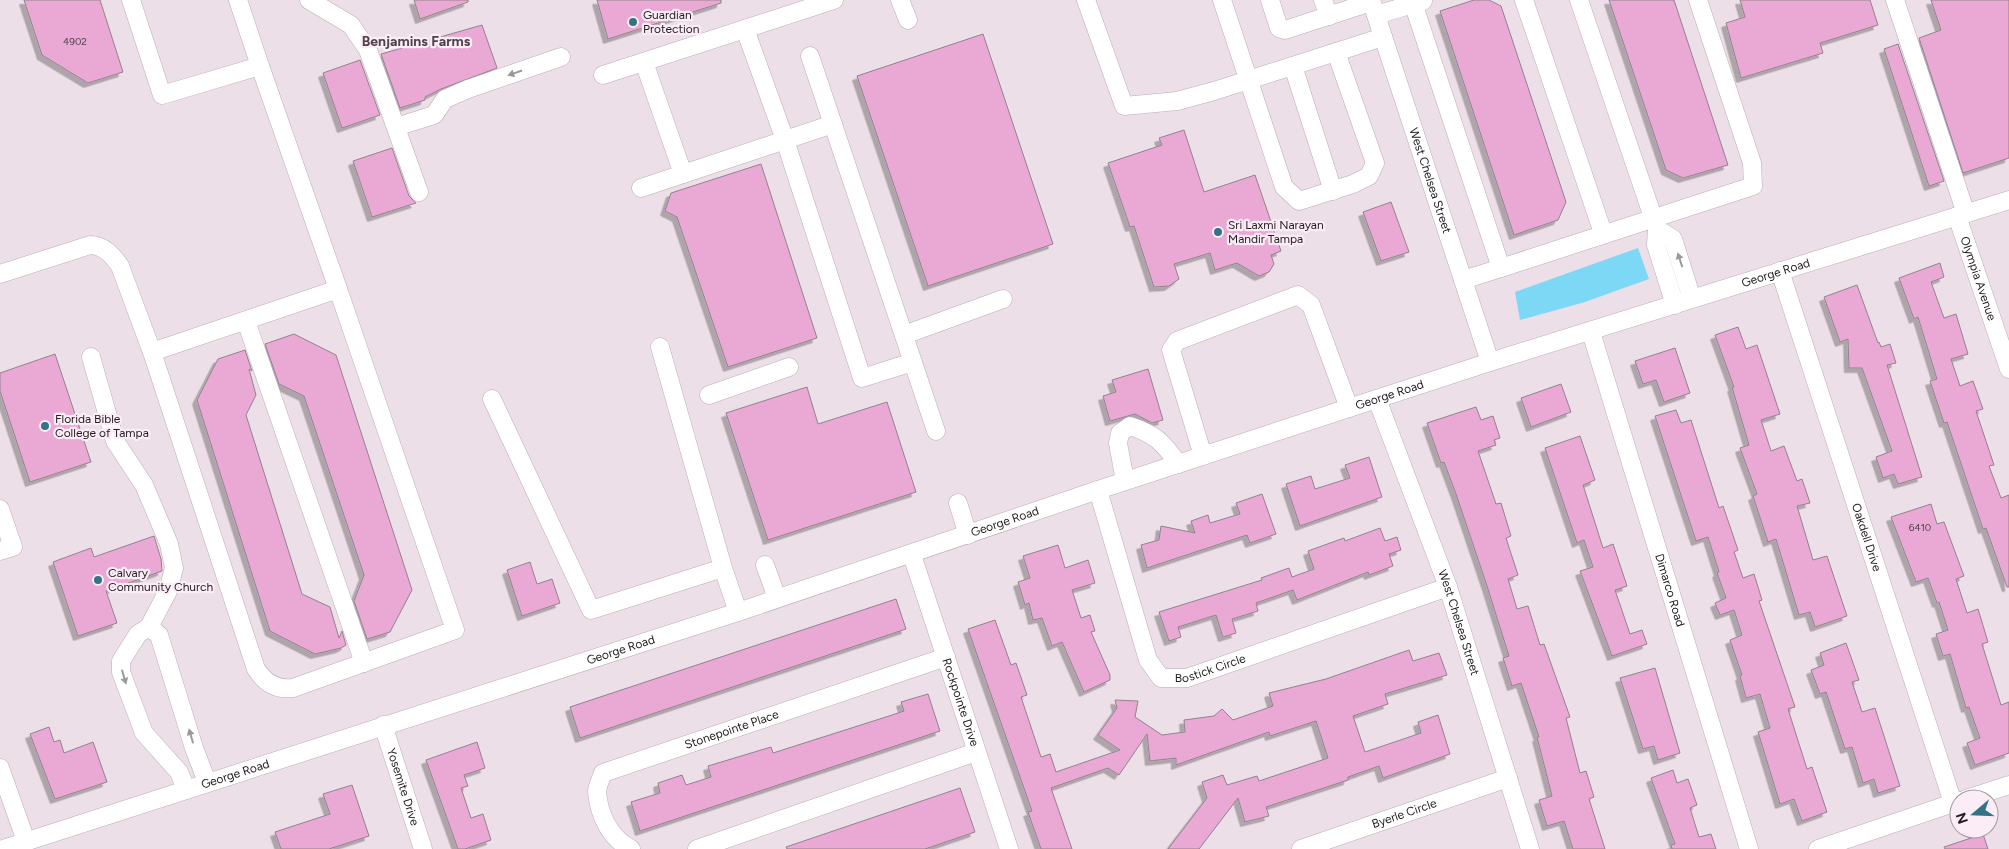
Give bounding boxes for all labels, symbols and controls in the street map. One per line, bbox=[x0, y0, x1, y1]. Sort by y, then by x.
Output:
place label: Guardian Protection bbox=[643, 8, 700, 36]
marker: Guardian Protection bbox=[627, 16, 639, 28]
district label: Benjamins Farms bbox=[362, 33, 471, 50]
house number: 4902 bbox=[63, 35, 87, 48]
one-way arrow bbox=[507, 69, 522, 77]
street label: West Chelsea Street bbox=[1406, 126, 1454, 235]
place label: Sri Laxmi Narayan Mandir Tampa bbox=[1228, 218, 1324, 246]
marker: Sri Laxmi Narayan Mandir Tampa bbox=[1212, 226, 1224, 238]
street label: Olympia Avenue bbox=[1957, 235, 1999, 323]
one-way arrow bbox=[1675, 253, 1683, 268]
street label: George Road bbox=[1740, 256, 1812, 290]
street label: George Road bbox=[1354, 377, 1425, 412]
place label: Florida Bible College of Tampa bbox=[55, 412, 149, 440]
marker: Florida Bible College of Tampa bbox=[39, 420, 51, 432]
street label: Oakdell Drive bbox=[1849, 501, 1884, 574]
street label: George Road bbox=[969, 504, 1041, 540]
house number: 6410 bbox=[1909, 521, 1931, 534]
street label: Dimarco Road bbox=[1652, 552, 1688, 628]
place label: Calvary Community Church bbox=[108, 566, 214, 594]
street label: West Chelsea Street bbox=[1435, 568, 1482, 677]
marker: Calvary Community Church bbox=[92, 574, 104, 586]
street label: George Road bbox=[585, 632, 657, 667]
street label: Bostick Circle bbox=[1175, 651, 1248, 685]
street label: Rockpointe Drive bbox=[939, 656, 982, 749]
one-way arrow bbox=[120, 669, 128, 684]
street label: Stonepointe Place bbox=[683, 707, 781, 752]
one-way arrow bbox=[186, 729, 194, 744]
street label: Yosemite Drive bbox=[384, 746, 422, 828]
street label: George Road bbox=[199, 757, 271, 792]
north arrow bbox=[1949, 789, 1999, 839]
street label: Byerle Circle bbox=[1370, 796, 1439, 831]
text: N bbox=[1952, 810, 1972, 826]

